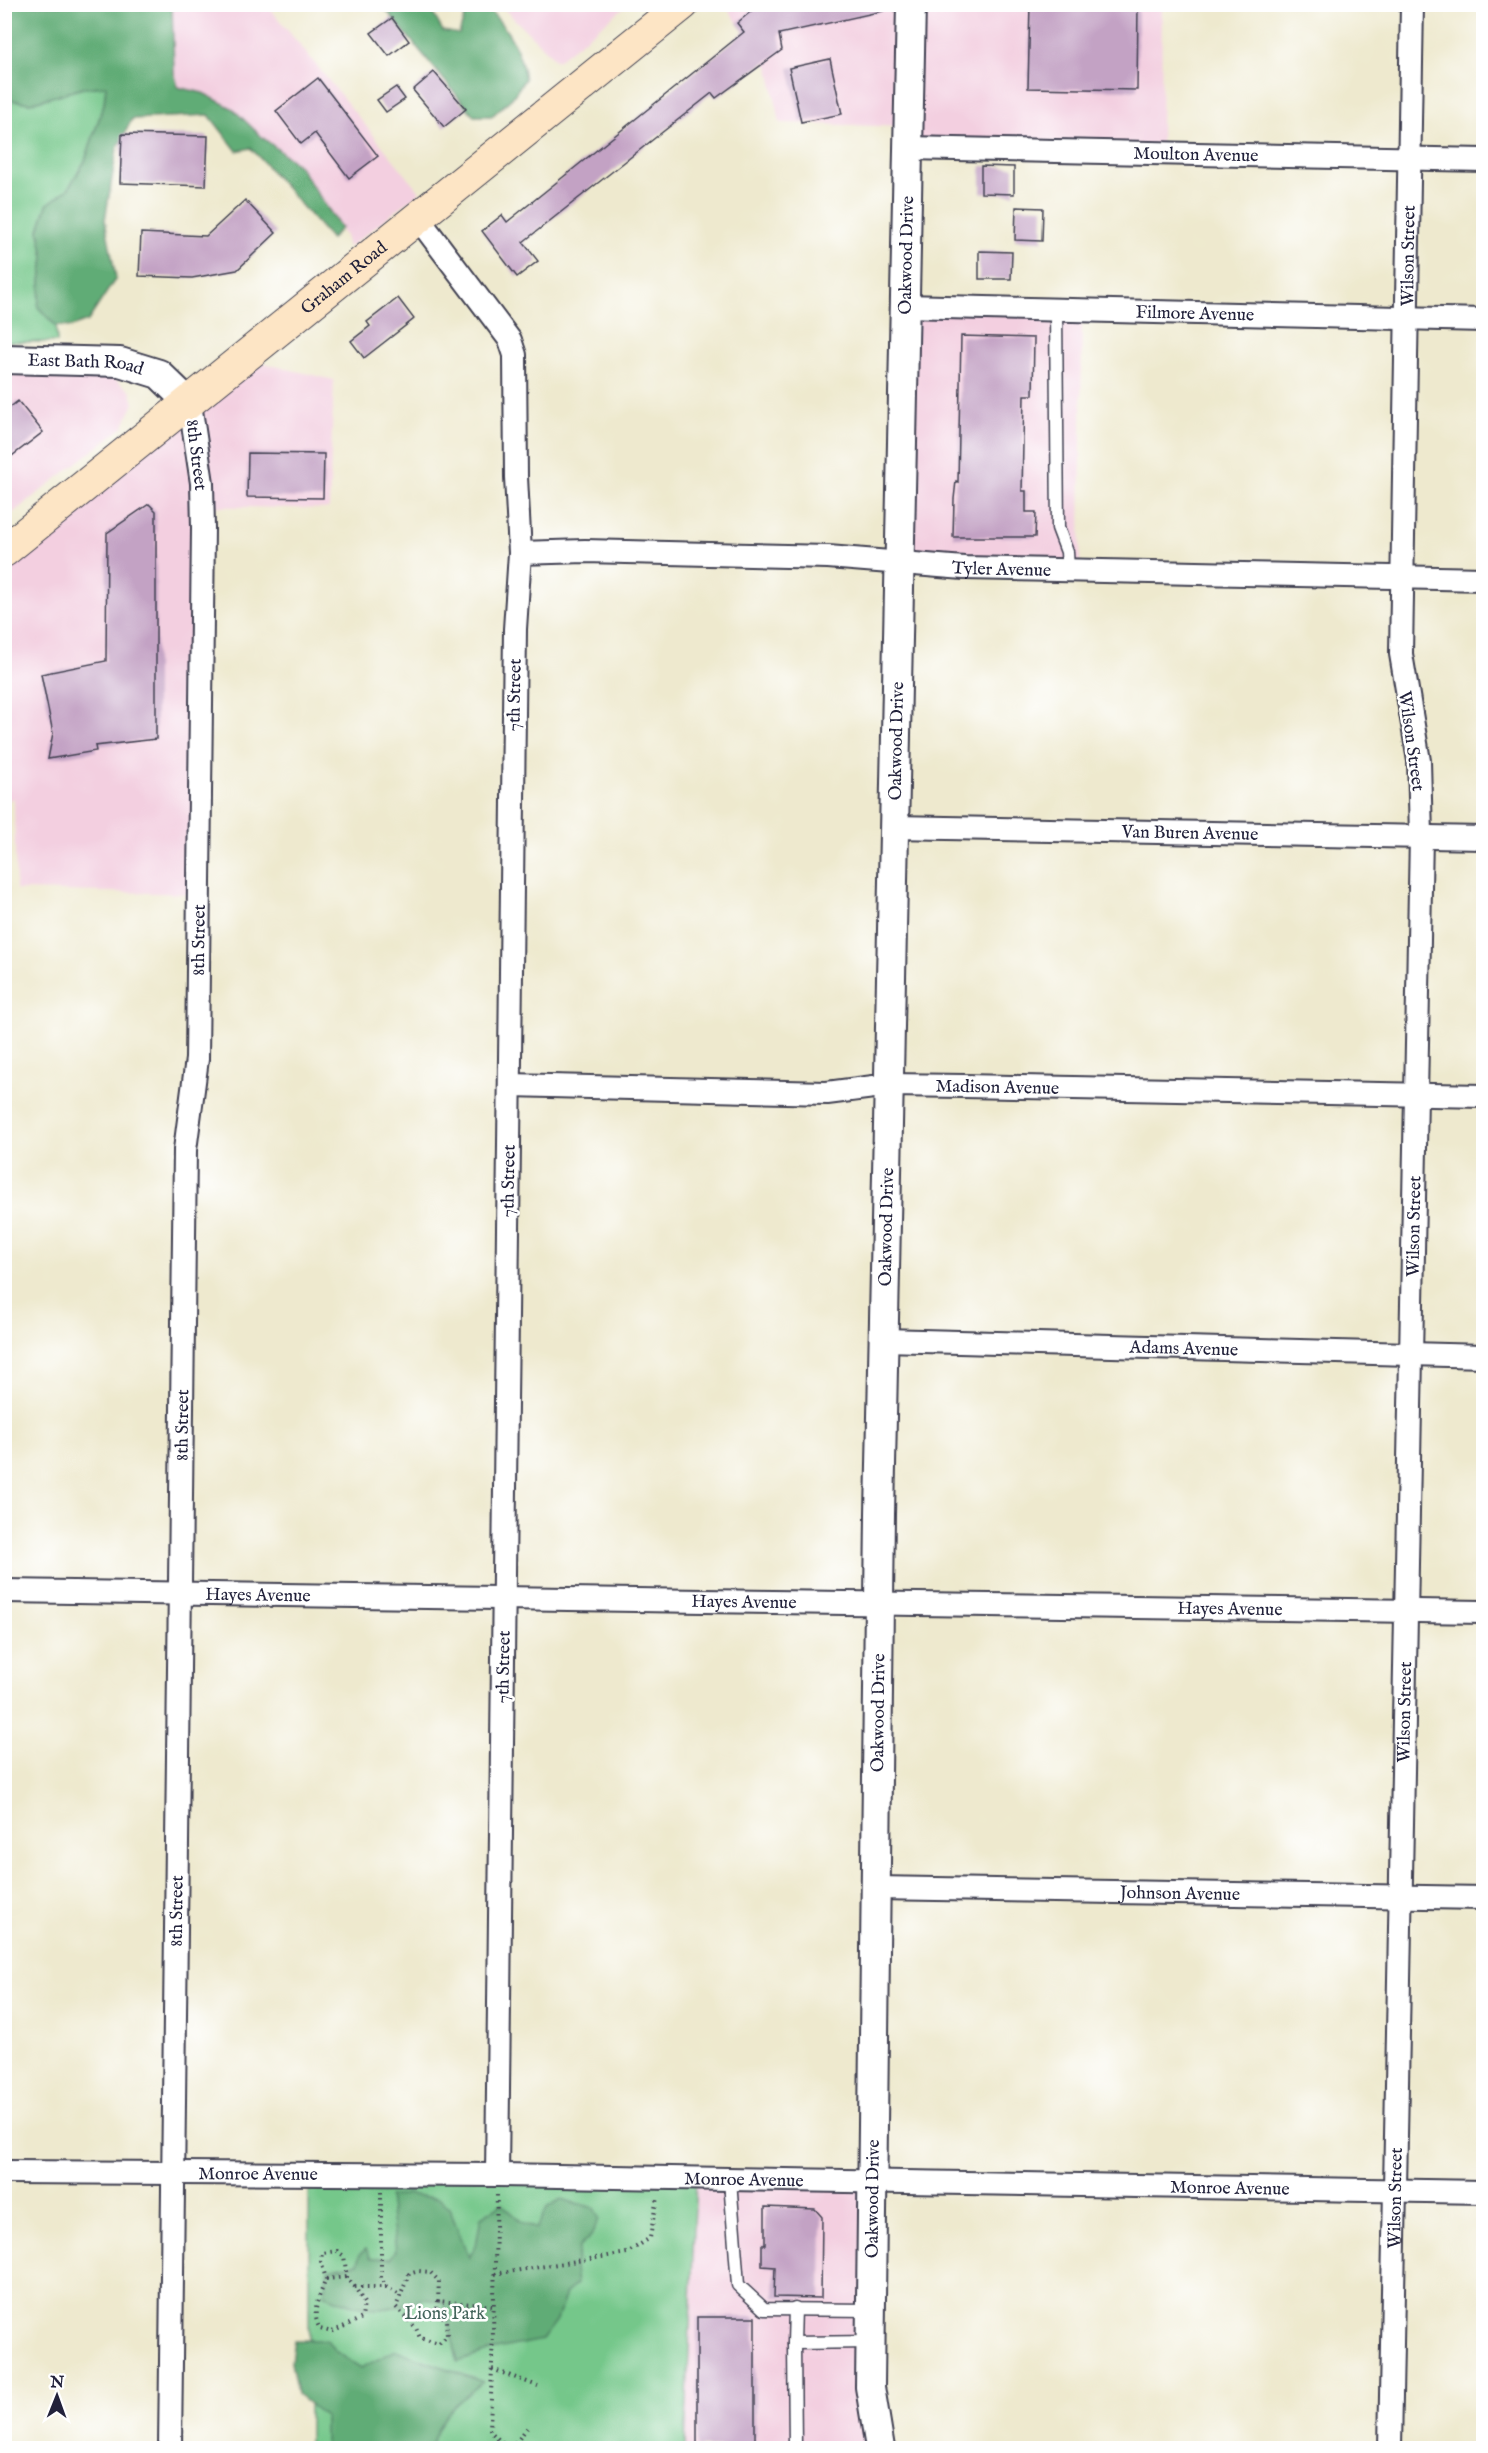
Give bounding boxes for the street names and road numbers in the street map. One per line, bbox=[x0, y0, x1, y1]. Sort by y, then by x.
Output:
street label: Moulton Avenue bbox=[1133, 143, 1259, 168]
street label: Oakwood Drive bbox=[895, 196, 920, 315]
street label: Wilson Street bbox=[1397, 205, 1422, 307]
street label: Graham Road bbox=[297, 237, 393, 320]
street label: Filmore Avenue bbox=[1135, 302, 1254, 327]
street label: East Bath Road bbox=[27, 350, 147, 382]
street label: 8th Street bbox=[180, 418, 211, 492]
street label: Tyler Avenue bbox=[951, 557, 1051, 583]
street label: 7th Street bbox=[503, 658, 528, 732]
street label: Oakwood Drive bbox=[885, 681, 910, 801]
street label: Wilson Street bbox=[1392, 690, 1429, 793]
street label: Van Buren Avenue bbox=[1120, 821, 1258, 847]
street label: 8th Street bbox=[188, 904, 212, 976]
street label: Madison Avenue bbox=[935, 1076, 1059, 1101]
street label: 7th Street bbox=[497, 1144, 522, 1218]
street label: Oakwood Drive bbox=[875, 1167, 900, 1287]
street label: Wilson Street bbox=[1403, 1175, 1427, 1277]
street label: Adams Avenue bbox=[1128, 1337, 1239, 1362]
street label: 8th Street bbox=[171, 1389, 195, 1461]
street label: Hayes Avenue bbox=[205, 1584, 311, 1608]
street label: Hayes Avenue bbox=[691, 1591, 797, 1615]
street label: Hayes Avenue bbox=[1177, 1598, 1283, 1622]
street label: 7th Street bbox=[492, 1630, 517, 1704]
street label: Oakwood Drive bbox=[867, 1653, 891, 1772]
street label: Wilson Street bbox=[1393, 1661, 1418, 1763]
street label: 8th Street bbox=[166, 1875, 190, 1947]
street label: Johnson Avenue bbox=[1118, 1882, 1240, 1907]
street label: Oakwood Drive bbox=[861, 2139, 886, 2258]
street label: Wilson Street bbox=[1384, 2147, 1409, 2249]
street label: Monroe Avenue bbox=[198, 2163, 318, 2187]
street label: Monroe Avenue bbox=[684, 2168, 804, 2193]
street label: Monroe Avenue bbox=[1170, 2177, 1290, 2202]

